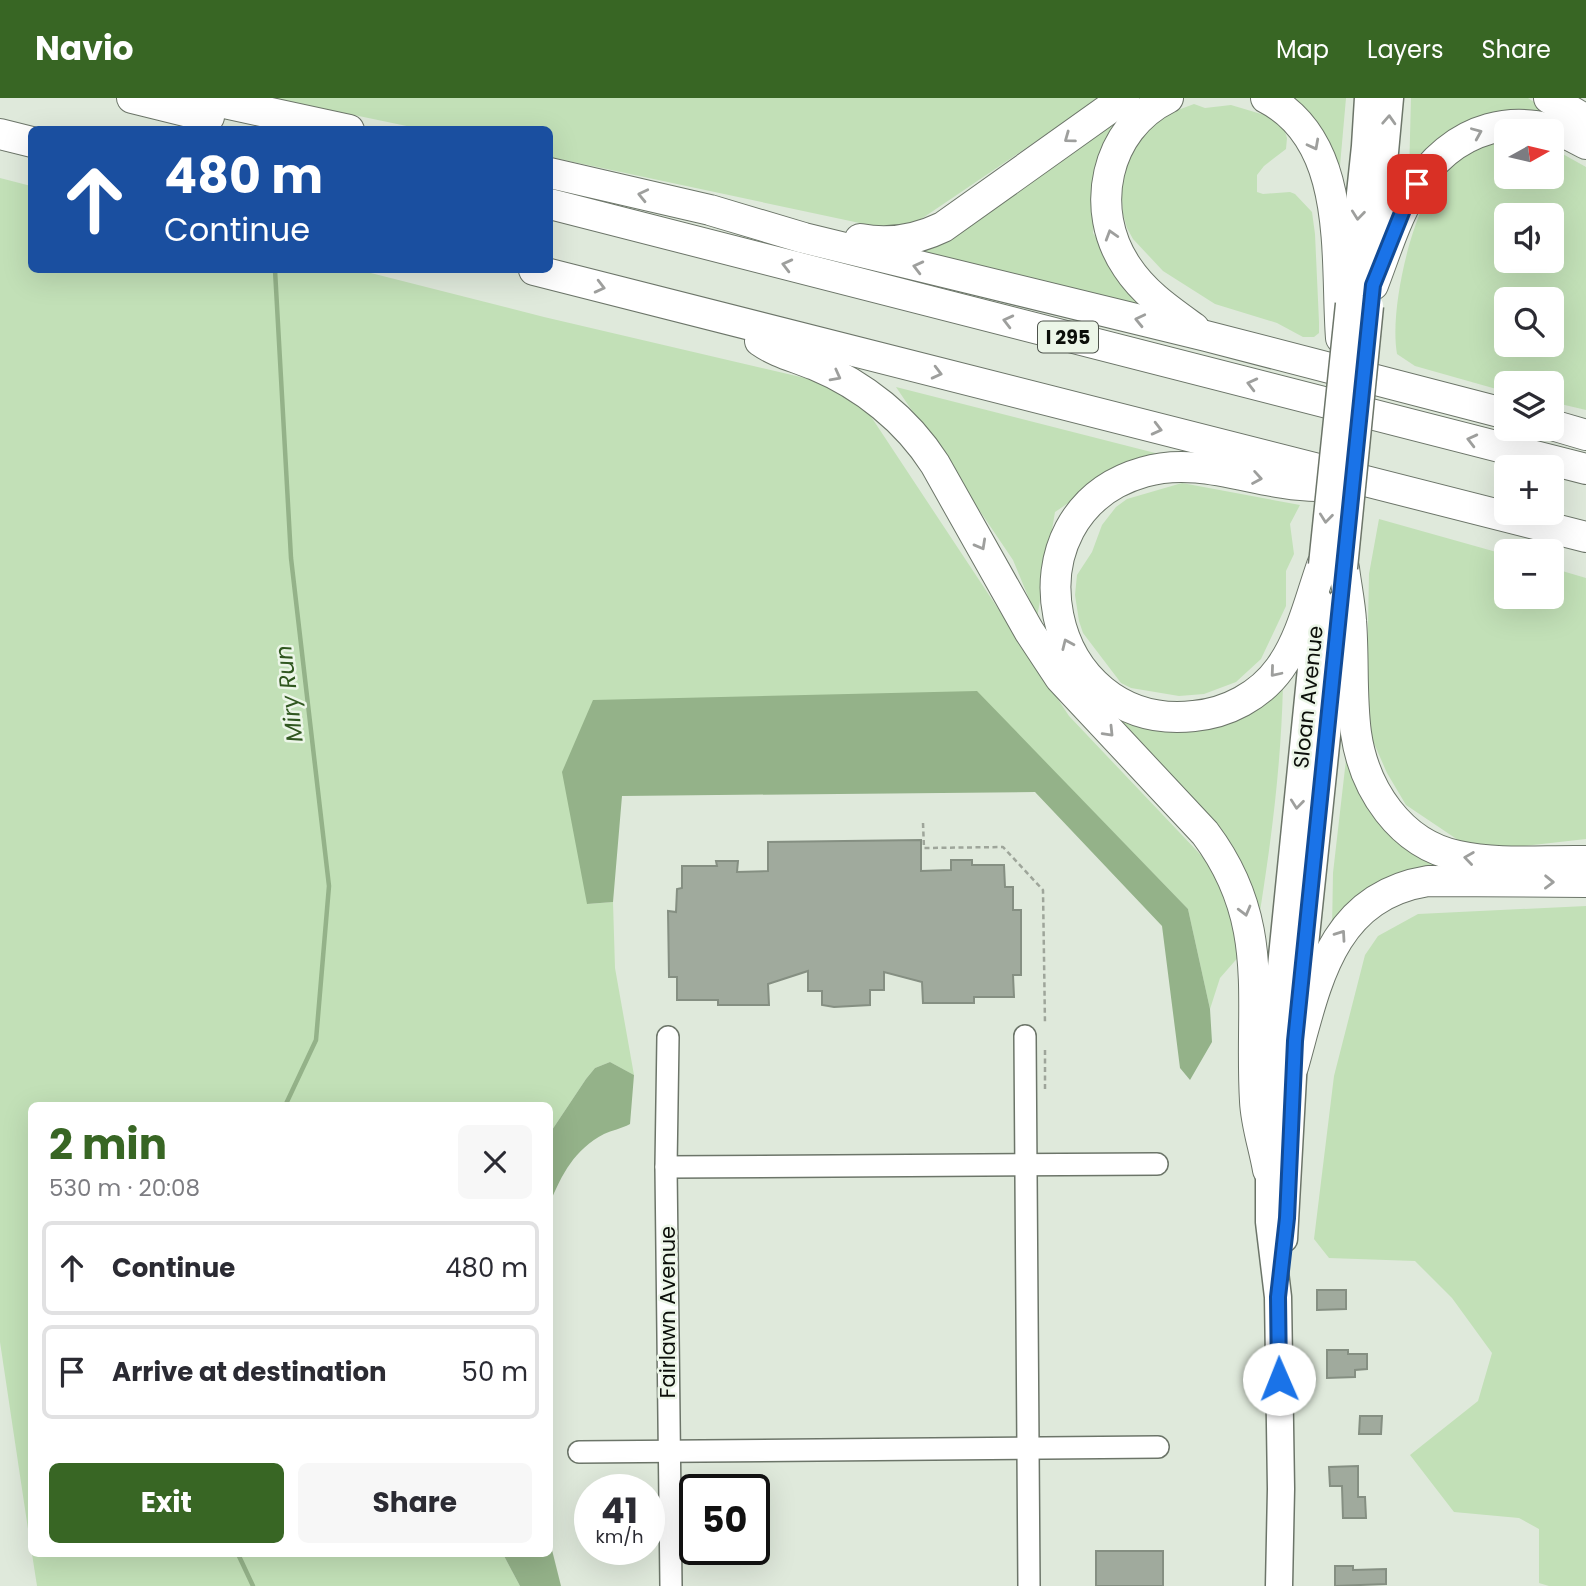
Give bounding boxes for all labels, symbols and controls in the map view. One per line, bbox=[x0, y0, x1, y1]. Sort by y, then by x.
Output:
text: Navio bbox=[35, 25, 134, 72]
text: Map bbox=[1276, 33, 1329, 66]
text: Layers bbox=[1367, 33, 1443, 66]
text: Share bbox=[1481, 33, 1551, 66]
one-way arrow bbox=[1381, 114, 1396, 125]
north arrow bbox=[1494, 119, 1564, 189]
map controls bbox=[1494, 119, 1564, 609]
one-way arrow bbox=[1470, 128, 1482, 142]
one-way arrow bbox=[1064, 130, 1077, 142]
one-way arrow bbox=[1306, 137, 1319, 150]
text: 480 m bbox=[164, 142, 323, 210]
icon: ahead bbox=[49, 154, 140, 245]
pin bbox=[1387, 154, 1447, 214]
icon: arrive bbox=[1398, 165, 1436, 203]
one-way arrow bbox=[638, 189, 650, 203]
button: sound bbox=[1494, 203, 1564, 273]
text: Continue bbox=[164, 207, 310, 252]
one-way arrow bbox=[1351, 210, 1366, 221]
one-way arrow bbox=[1105, 229, 1120, 241]
one-way arrow bbox=[782, 259, 794, 273]
one-way arrow bbox=[913, 260, 925, 275]
one-way arrow bbox=[594, 278, 606, 293]
button: search bbox=[1494, 287, 1564, 357]
one-way arrow bbox=[1134, 314, 1146, 328]
one-way arrow bbox=[1002, 315, 1014, 329]
road number: I 295 bbox=[1038, 322, 1098, 353]
one-way arrow bbox=[931, 365, 943, 379]
one-way arrow bbox=[829, 367, 842, 381]
button: layers bbox=[1494, 371, 1564, 441]
one-way arrow bbox=[1246, 378, 1258, 392]
one-way arrow bbox=[1151, 421, 1163, 435]
one-way arrow bbox=[1467, 434, 1479, 448]
button: + bbox=[1494, 455, 1564, 525]
one-way arrow bbox=[1251, 469, 1263, 484]
one-way arrow bbox=[1319, 512, 1334, 524]
one-way arrow bbox=[973, 538, 986, 550]
button: − bbox=[1494, 539, 1564, 609]
street label: Sloan Avenue bbox=[1286, 624, 1330, 770]
one-way arrow bbox=[1061, 639, 1075, 651]
water label: Miry Run bbox=[267, 644, 311, 744]
one-way arrow bbox=[1271, 665, 1284, 677]
one-way arrow bbox=[1101, 724, 1113, 737]
one-way arrow bbox=[1290, 799, 1305, 810]
one-way arrow bbox=[1463, 850, 1475, 865]
one-way arrow bbox=[1544, 874, 1555, 890]
one-way arrow bbox=[1237, 904, 1251, 916]
one-way arrow bbox=[1333, 930, 1345, 943]
text: 2 min bbox=[49, 1115, 167, 1174]
button: close bbox=[458, 1125, 532, 1199]
text: 530 m · 20:08 bbox=[49, 1172, 200, 1204]
street label: Fairlawn Avenue bbox=[653, 1226, 682, 1398]
icon: ahead bbox=[53, 1249, 91, 1287]
text: Continue bbox=[112, 1250, 235, 1286]
text: 480 m bbox=[445, 1250, 528, 1286]
position arrow bbox=[1242, 1342, 1316, 1416]
icon: arrive bbox=[53, 1353, 91, 1391]
text: Arrive at destination bbox=[112, 1354, 387, 1390]
text: 50 m bbox=[462, 1354, 528, 1390]
button: Exit bbox=[49, 1463, 284, 1543]
button: Share bbox=[298, 1463, 532, 1543]
speed limit sign: 50 bbox=[679, 1474, 770, 1565]
text: 41 bbox=[601, 1486, 638, 1535]
text: km/h bbox=[596, 1524, 643, 1549]

